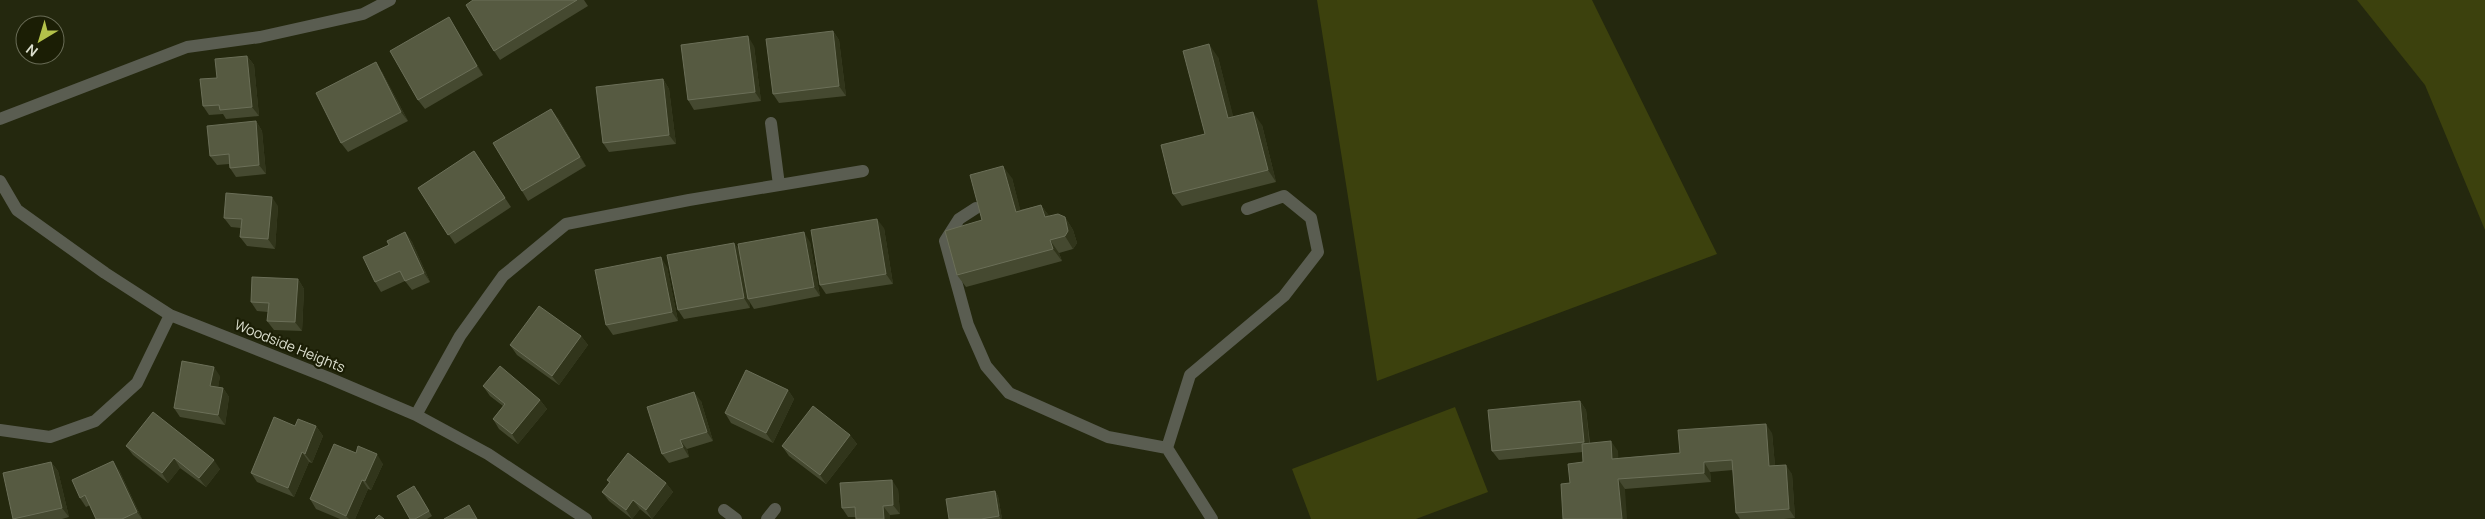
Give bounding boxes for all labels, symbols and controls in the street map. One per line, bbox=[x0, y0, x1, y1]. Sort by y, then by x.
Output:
north arrow bbox=[15, 15, 65, 65]
text: N bbox=[22, 40, 42, 61]
street label: Woodside Heights bbox=[232, 315, 348, 376]

